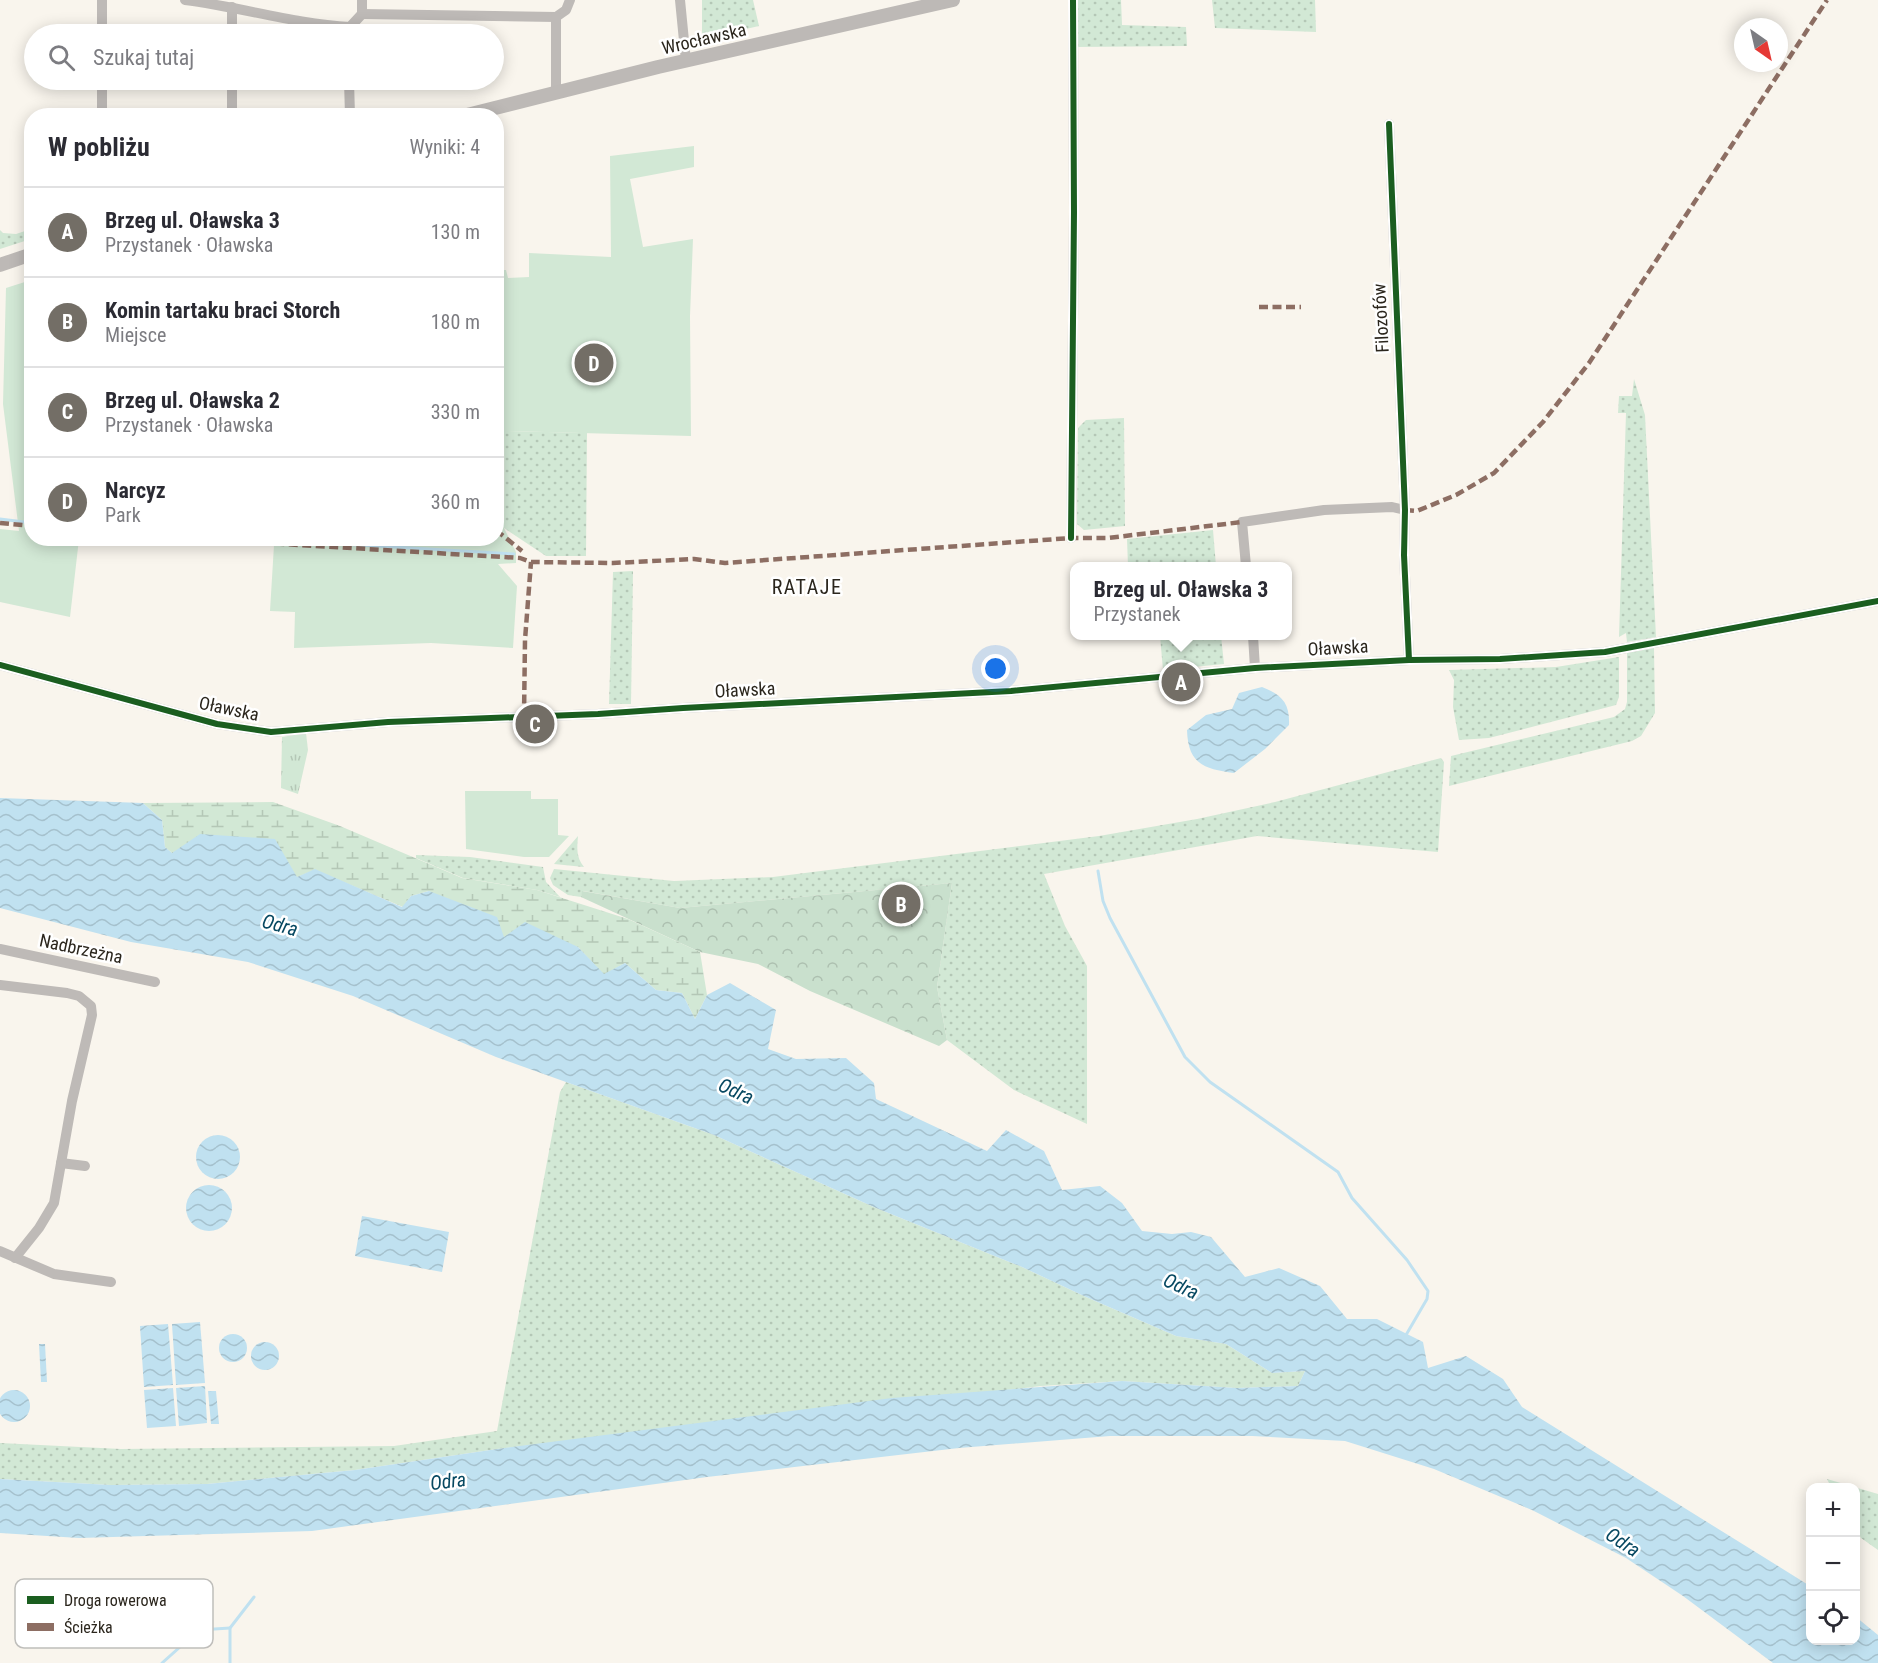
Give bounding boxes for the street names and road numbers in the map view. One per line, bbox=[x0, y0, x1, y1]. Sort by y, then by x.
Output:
street label: Wrocławska bbox=[660, 19, 748, 58]
street label: Filozofów bbox=[1368, 283, 1393, 353]
street label: Oławska bbox=[1307, 635, 1369, 660]
street label: Oławska bbox=[714, 677, 776, 702]
street label: Oławska bbox=[197, 692, 261, 725]
street label: Nadbrzeżna bbox=[38, 929, 125, 968]

